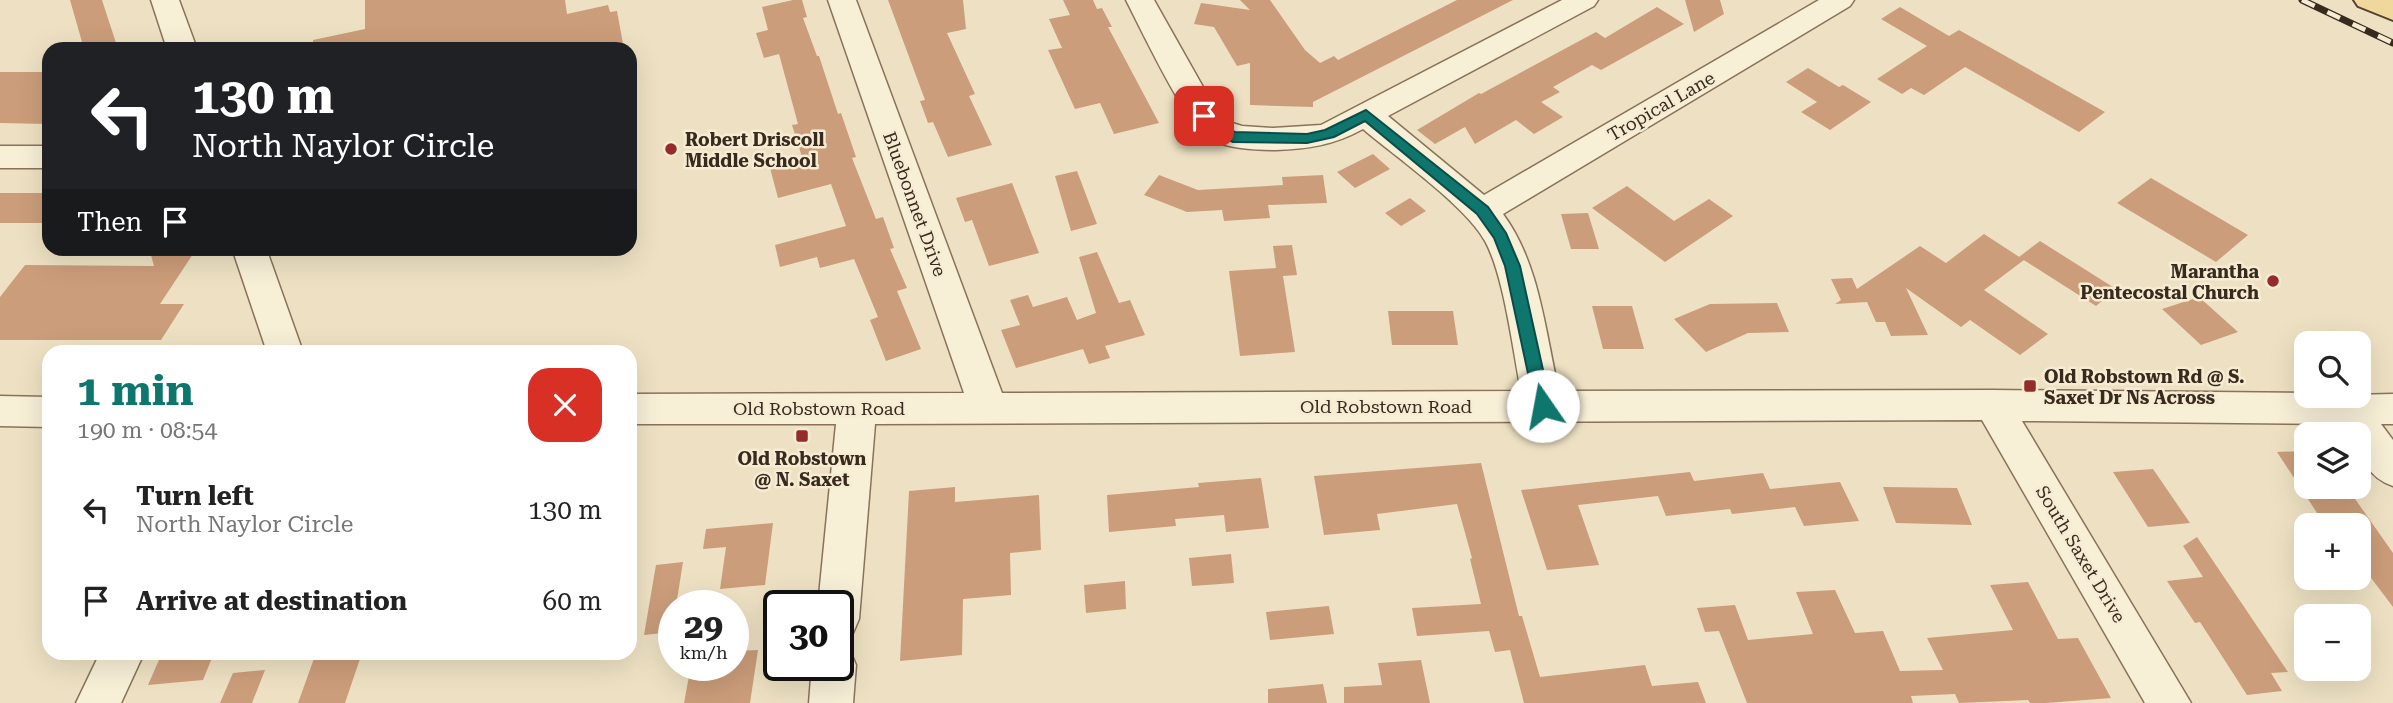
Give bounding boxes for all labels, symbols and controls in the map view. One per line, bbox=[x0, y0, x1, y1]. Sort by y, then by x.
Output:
street label: Tropical Lane bbox=[1604, 67, 1718, 145]
text: 130 m bbox=[192, 68, 334, 125]
icon: left bbox=[77, 70, 168, 161]
pin bbox=[1174, 86, 1234, 146]
icon: arrive bbox=[1185, 97, 1223, 135]
text: North Naylor Circle bbox=[192, 127, 494, 165]
place label: Robert Driscoll Middle School bbox=[685, 129, 824, 171]
street label: Bluebonnet Drive bbox=[879, 129, 951, 279]
marker: Robert Driscoll Middle School bbox=[663, 141, 679, 157]
icon: arrive bbox=[156, 203, 194, 241]
text: Then bbox=[77, 207, 142, 237]
place label: Marantha Pentecostal Church bbox=[2080, 261, 2259, 303]
marker: Marantha Pentecostal Church bbox=[2265, 273, 2281, 289]
map controls bbox=[2294, 331, 2371, 681]
button: search bbox=[2294, 331, 2371, 408]
text: 1 min bbox=[77, 366, 194, 415]
place label: Old Robstown Rd @ S. Saxet Dr Ns Across bbox=[2044, 366, 2245, 408]
button: close bbox=[528, 368, 602, 442]
position arrow bbox=[1506, 369, 1580, 443]
marker: Old Robstown Rd @ S. Saxet Dr Ns Across bbox=[2022, 378, 2038, 394]
street label: Old Robstown Road bbox=[1300, 396, 1472, 417]
street label: Old Robstown Road bbox=[733, 398, 905, 419]
text: 190 m · 08:54 bbox=[77, 417, 217, 444]
button: layers bbox=[2294, 422, 2371, 499]
marker: Old Robstown @ N. Saxet bbox=[794, 428, 810, 444]
place label: Old Robstown @ N. Saxet bbox=[738, 448, 866, 490]
text: Turn left bbox=[136, 481, 254, 511]
street label: South Saxet Drive bbox=[2032, 482, 2130, 626]
icon: left bbox=[77, 491, 115, 529]
text: 130 m bbox=[528, 495, 602, 525]
text: North Naylor Circle bbox=[136, 511, 353, 538]
button: + bbox=[2294, 513, 2371, 590]
icon: arrive bbox=[77, 582, 115, 620]
text: Arrive at destination bbox=[136, 586, 407, 616]
text: 60 m bbox=[543, 586, 602, 616]
speed limit sign: 30 bbox=[763, 590, 854, 681]
button: − bbox=[2294, 604, 2371, 681]
text: 29 bbox=[684, 606, 723, 647]
text: km/h bbox=[679, 642, 728, 663]

